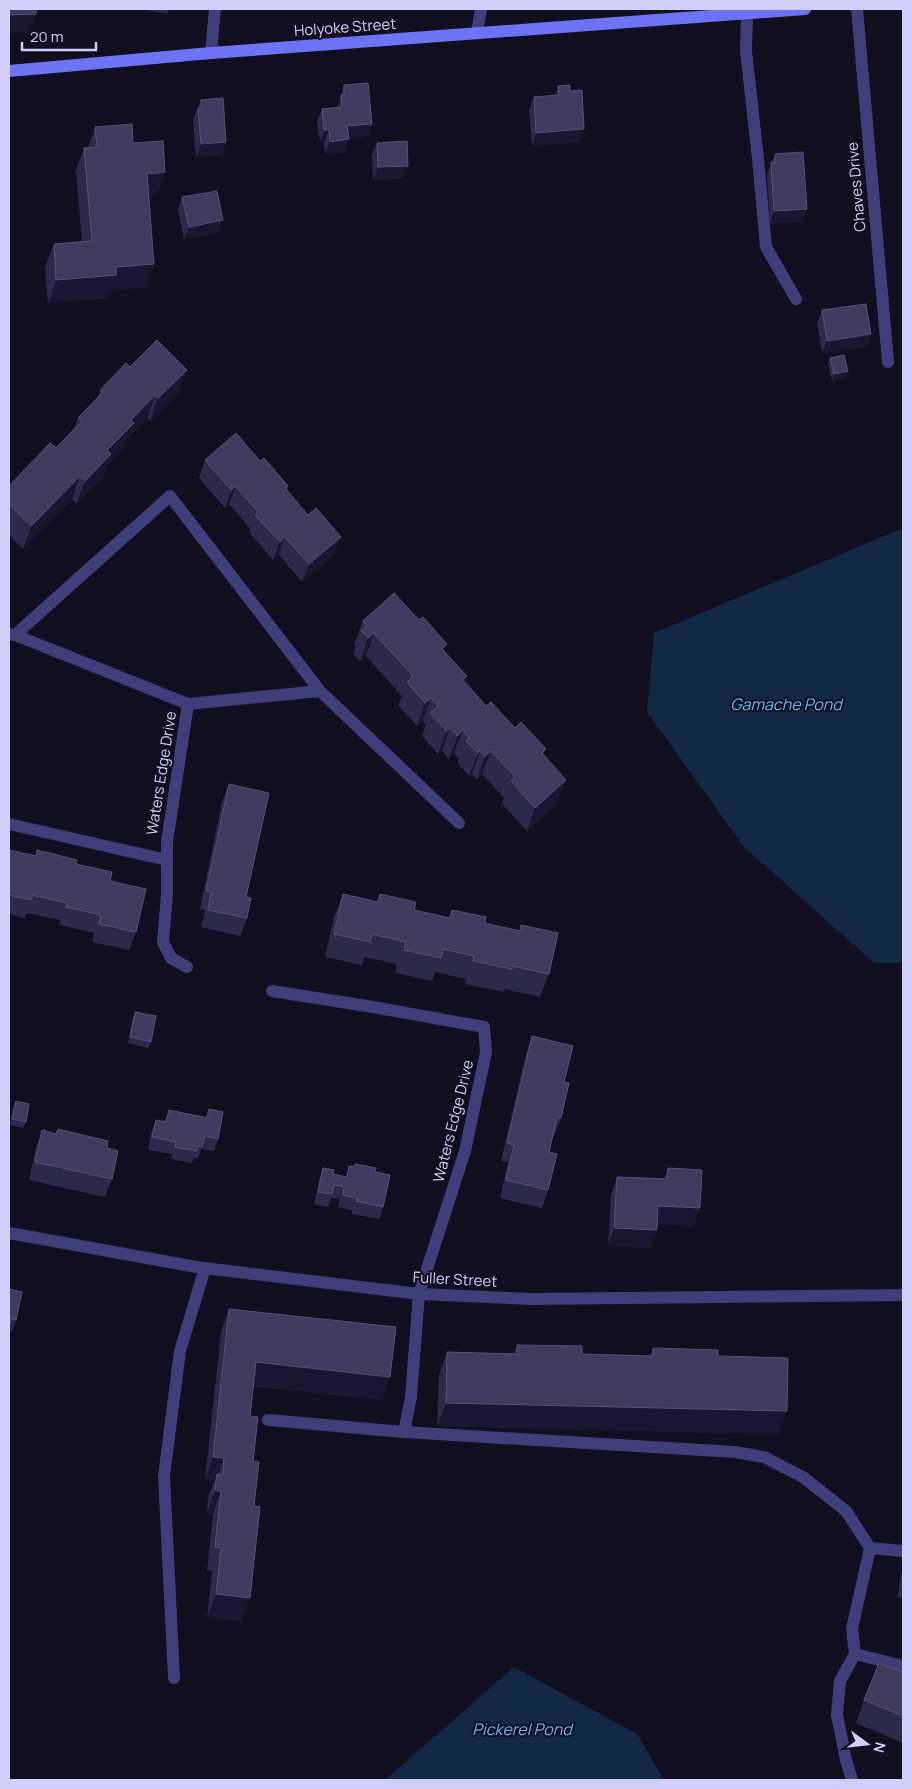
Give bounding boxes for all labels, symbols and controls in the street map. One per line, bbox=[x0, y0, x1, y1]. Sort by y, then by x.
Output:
street label: Holyoke Street bbox=[293, 13, 397, 41]
scale bar bbox=[22, 20, 96, 52]
text: 20 m bbox=[30, 26, 63, 47]
street label: Chaves Drive bbox=[842, 141, 870, 233]
water label: Gamache Pond bbox=[730, 693, 844, 715]
street label: Waters Edge Drive bbox=[141, 709, 181, 837]
street label: Waters Edge Drive bbox=[428, 1057, 478, 1184]
street label: Fuller Street bbox=[412, 1266, 498, 1292]
water label: Pickerel Pond bbox=[472, 1718, 574, 1740]
north arrow bbox=[842, 1719, 892, 1769]
text: N bbox=[870, 1740, 891, 1755]

